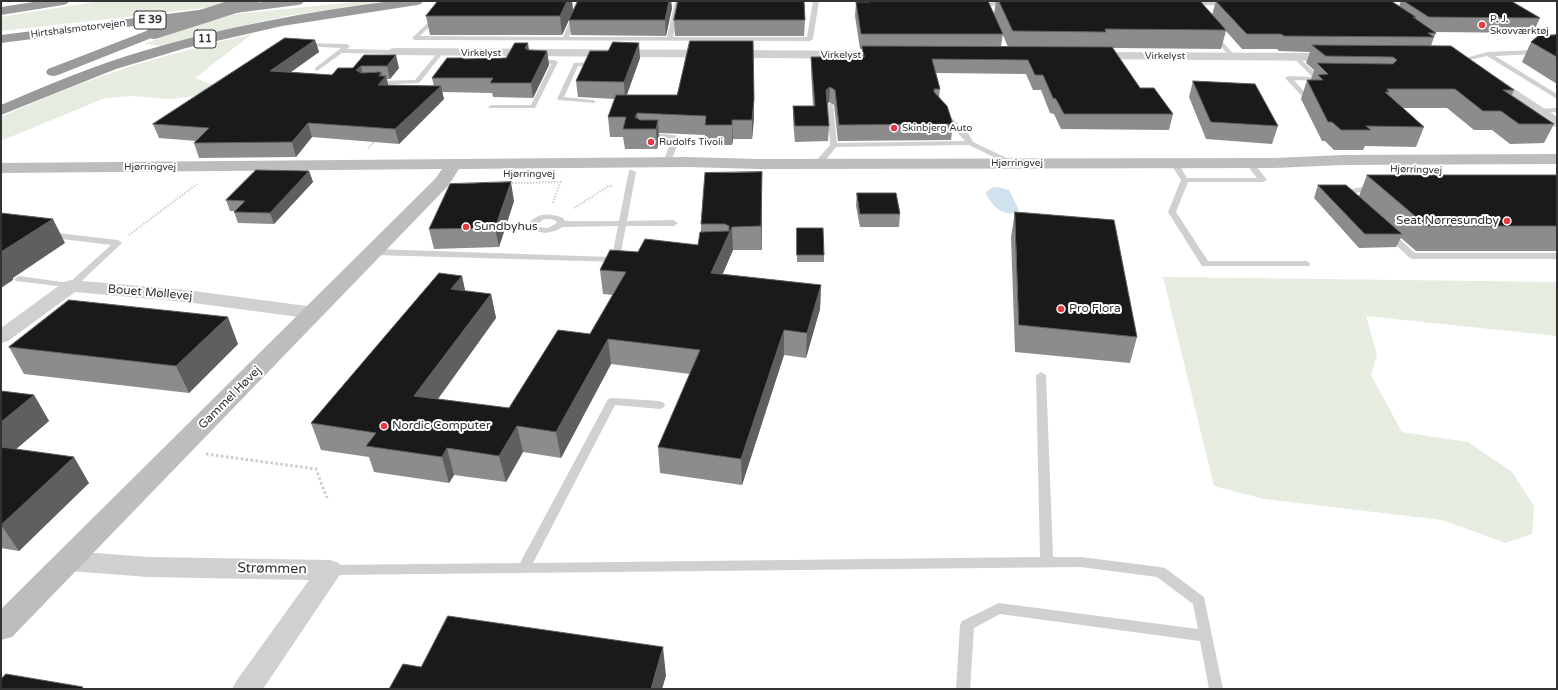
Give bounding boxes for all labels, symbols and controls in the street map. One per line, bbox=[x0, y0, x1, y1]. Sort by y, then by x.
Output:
road number: E 39 bbox=[134, 11, 166, 29]
place label: P. J. Skovværktøj bbox=[1490, 13, 1549, 36]
street label: Hirtshalsmotorvejen bbox=[30, 17, 126, 41]
marker: P. J. Skovværktøj bbox=[1477, 20, 1487, 30]
road number: 11 bbox=[194, 30, 216, 48]
street label: Virkelyst bbox=[461, 47, 501, 59]
street label: Virkelyst bbox=[821, 49, 861, 61]
street label: Virkelyst bbox=[1145, 50, 1185, 62]
place label: Skinbjerg Auto bbox=[902, 122, 972, 134]
marker: Skinbjerg Auto bbox=[889, 123, 899, 133]
place label: Rudolfs Tivoli bbox=[659, 136, 723, 148]
marker: Rudolfs Tivoli bbox=[646, 137, 656, 147]
street label: Hjørringvej bbox=[991, 157, 1043, 169]
street label: Hjørringvej bbox=[124, 161, 176, 173]
street label: Hjørringvej bbox=[1390, 163, 1442, 177]
street label: Hjørringvej bbox=[503, 168, 555, 180]
place label: Seat Nørresundby bbox=[1396, 214, 1499, 228]
marker: Seat Nørresundby bbox=[1502, 216, 1512, 226]
place label: Sundbyhus bbox=[474, 220, 538, 234]
marker: Sundbyhus bbox=[461, 222, 471, 232]
street label: Bouet Møllevej bbox=[107, 282, 193, 304]
place label: Pro Flora bbox=[1069, 302, 1121, 316]
marker: Pro Flora bbox=[1056, 304, 1066, 314]
street label: Gammel Høvej bbox=[196, 364, 264, 432]
place label: Nordic Computer bbox=[392, 419, 490, 433]
marker: Nordic Computer bbox=[379, 421, 389, 431]
street label: Strømmen bbox=[237, 560, 307, 578]

